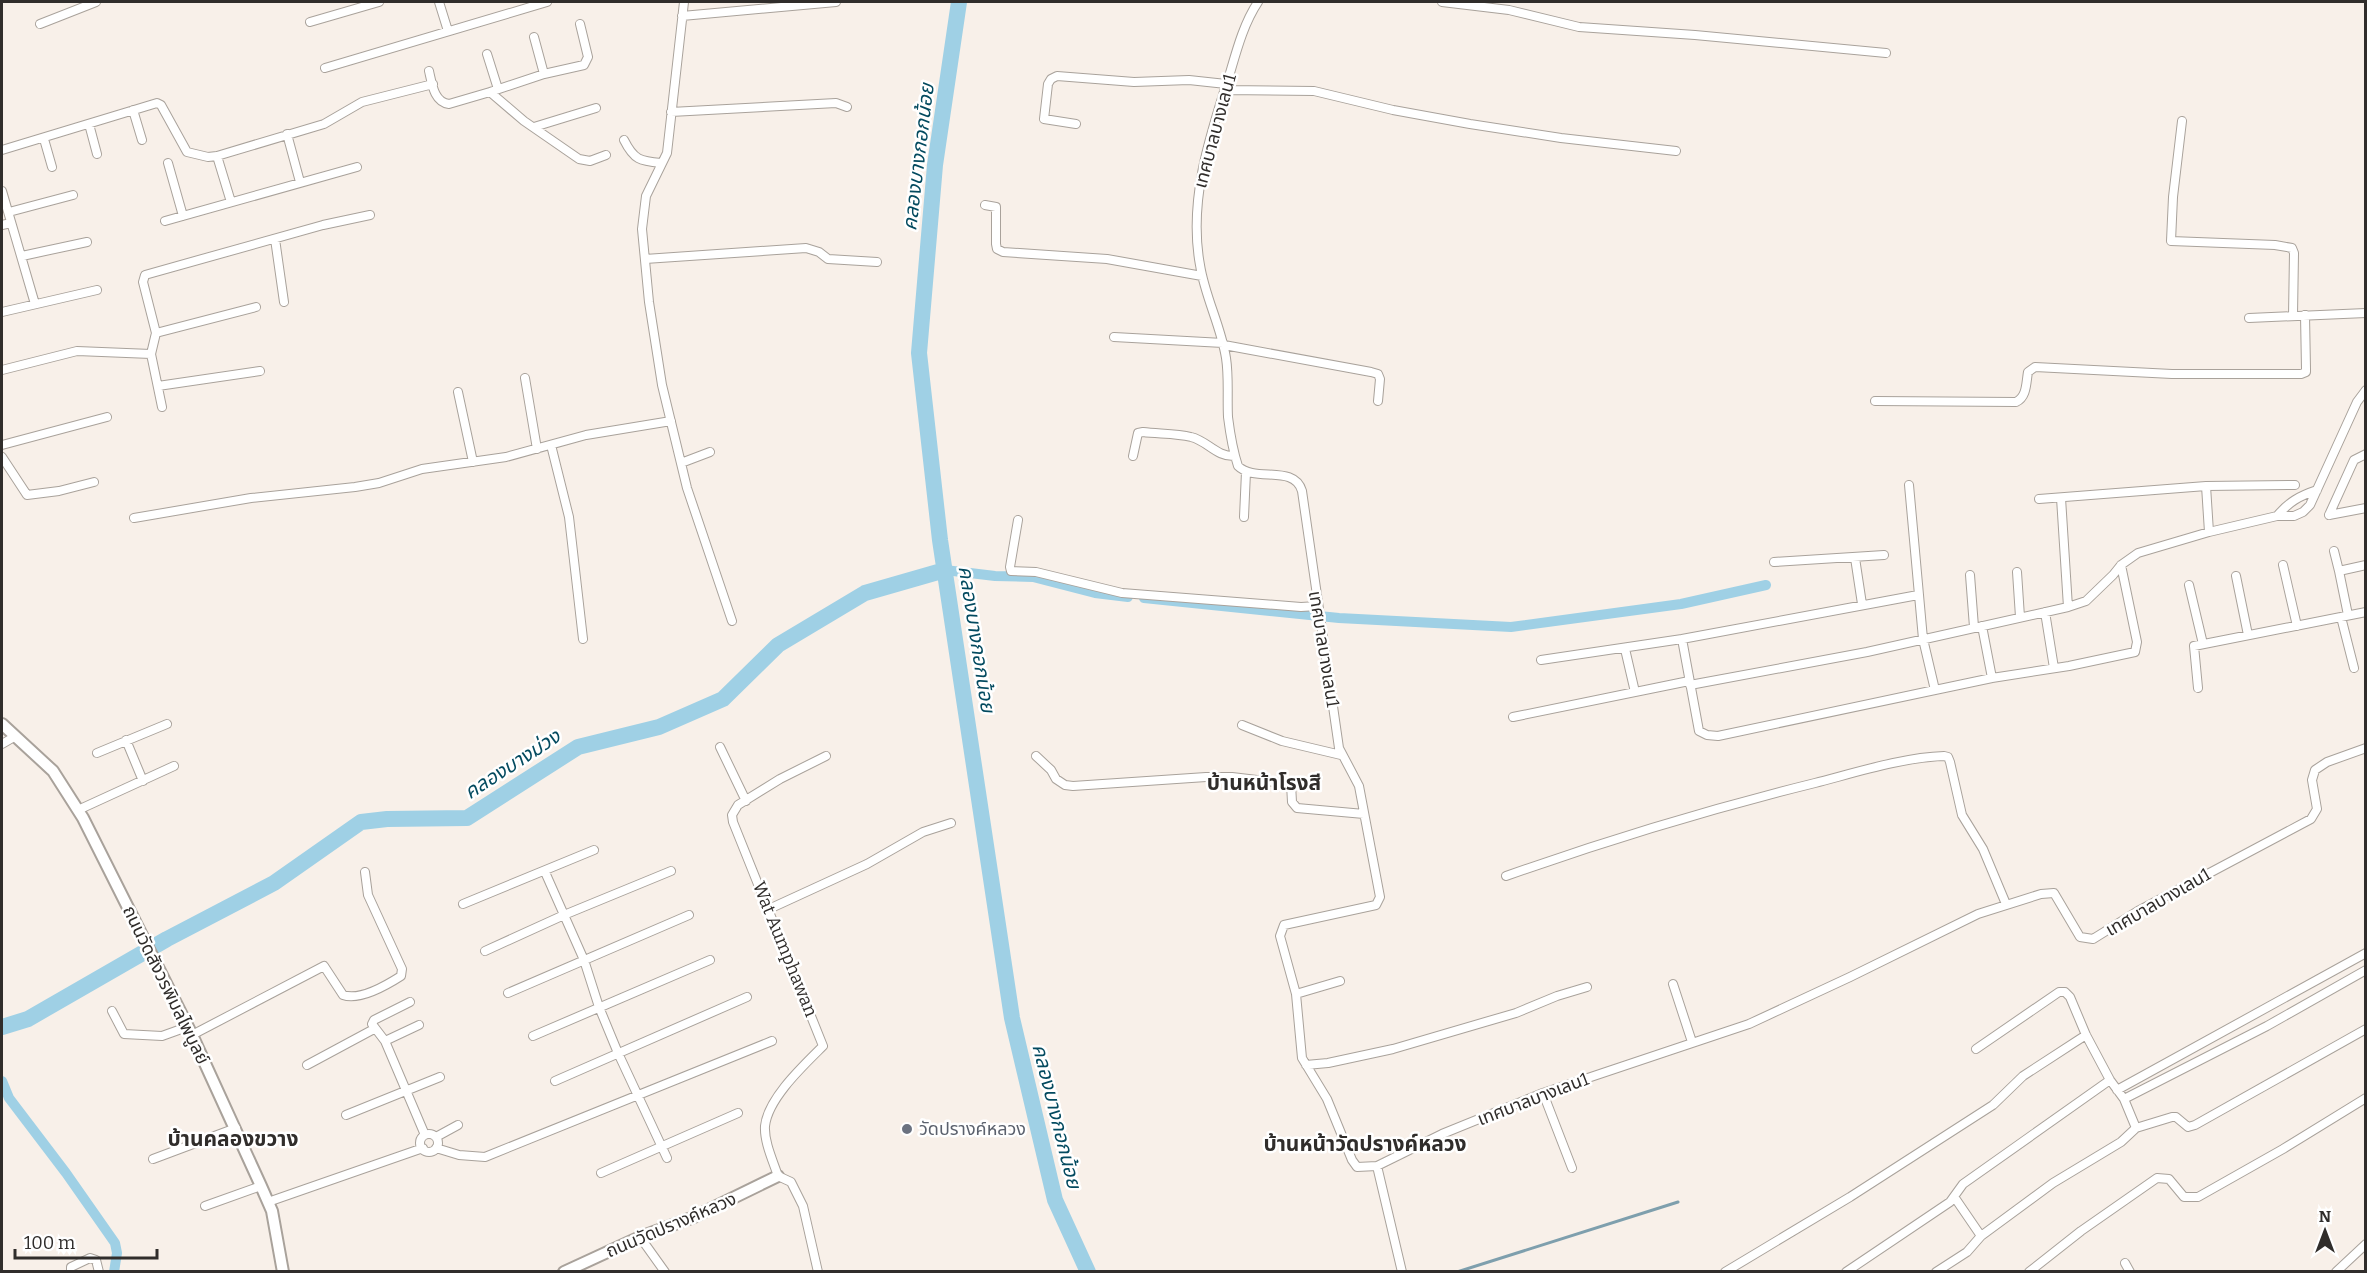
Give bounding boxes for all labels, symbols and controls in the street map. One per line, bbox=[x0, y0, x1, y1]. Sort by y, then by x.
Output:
street label: เทศบาลบางเลน1 bbox=[1189, 71, 1241, 191]
water label: คลองบางกอกน้อย bbox=[897, 80, 939, 232]
water label: คลองบางกอกน้อย bbox=[954, 564, 1001, 716]
street label: เทศบาลบางเลน1 bbox=[1304, 589, 1344, 709]
water label: คลองบางม่วง bbox=[459, 723, 566, 804]
district label: บ้านหน้าโรงสี bbox=[1207, 770, 1322, 796]
street label: เทศบาลบางเลน1 bbox=[2102, 863, 2215, 941]
street label: Wat Aumphawan bbox=[748, 878, 822, 1020]
street label: ถนนวัดสังวรพิมลไพบูลย์ bbox=[117, 902, 214, 1068]
water label: คลองบางกอกน้อย bbox=[1027, 1041, 1087, 1193]
street label: เทศบาลบางเลน1 bbox=[1474, 1067, 1592, 1130]
place label: วัดปรางค์หลวง bbox=[919, 1118, 1026, 1140]
marker: วัดปรางค์หลวง bbox=[900, 1122, 914, 1136]
district label: บ้านคลองขวาง bbox=[168, 1126, 298, 1152]
district label: บ้านหน้าวัดปรางค์หลวง bbox=[1263, 1131, 1467, 1157]
street label: ถนนวัดปรางค์หลวง bbox=[602, 1188, 740, 1262]
north arrow bbox=[2295, 1201, 2355, 1261]
text: N bbox=[2319, 1207, 2331, 1226]
scale bar bbox=[15, 1222, 158, 1260]
text: 100 m bbox=[24, 1232, 75, 1254]

